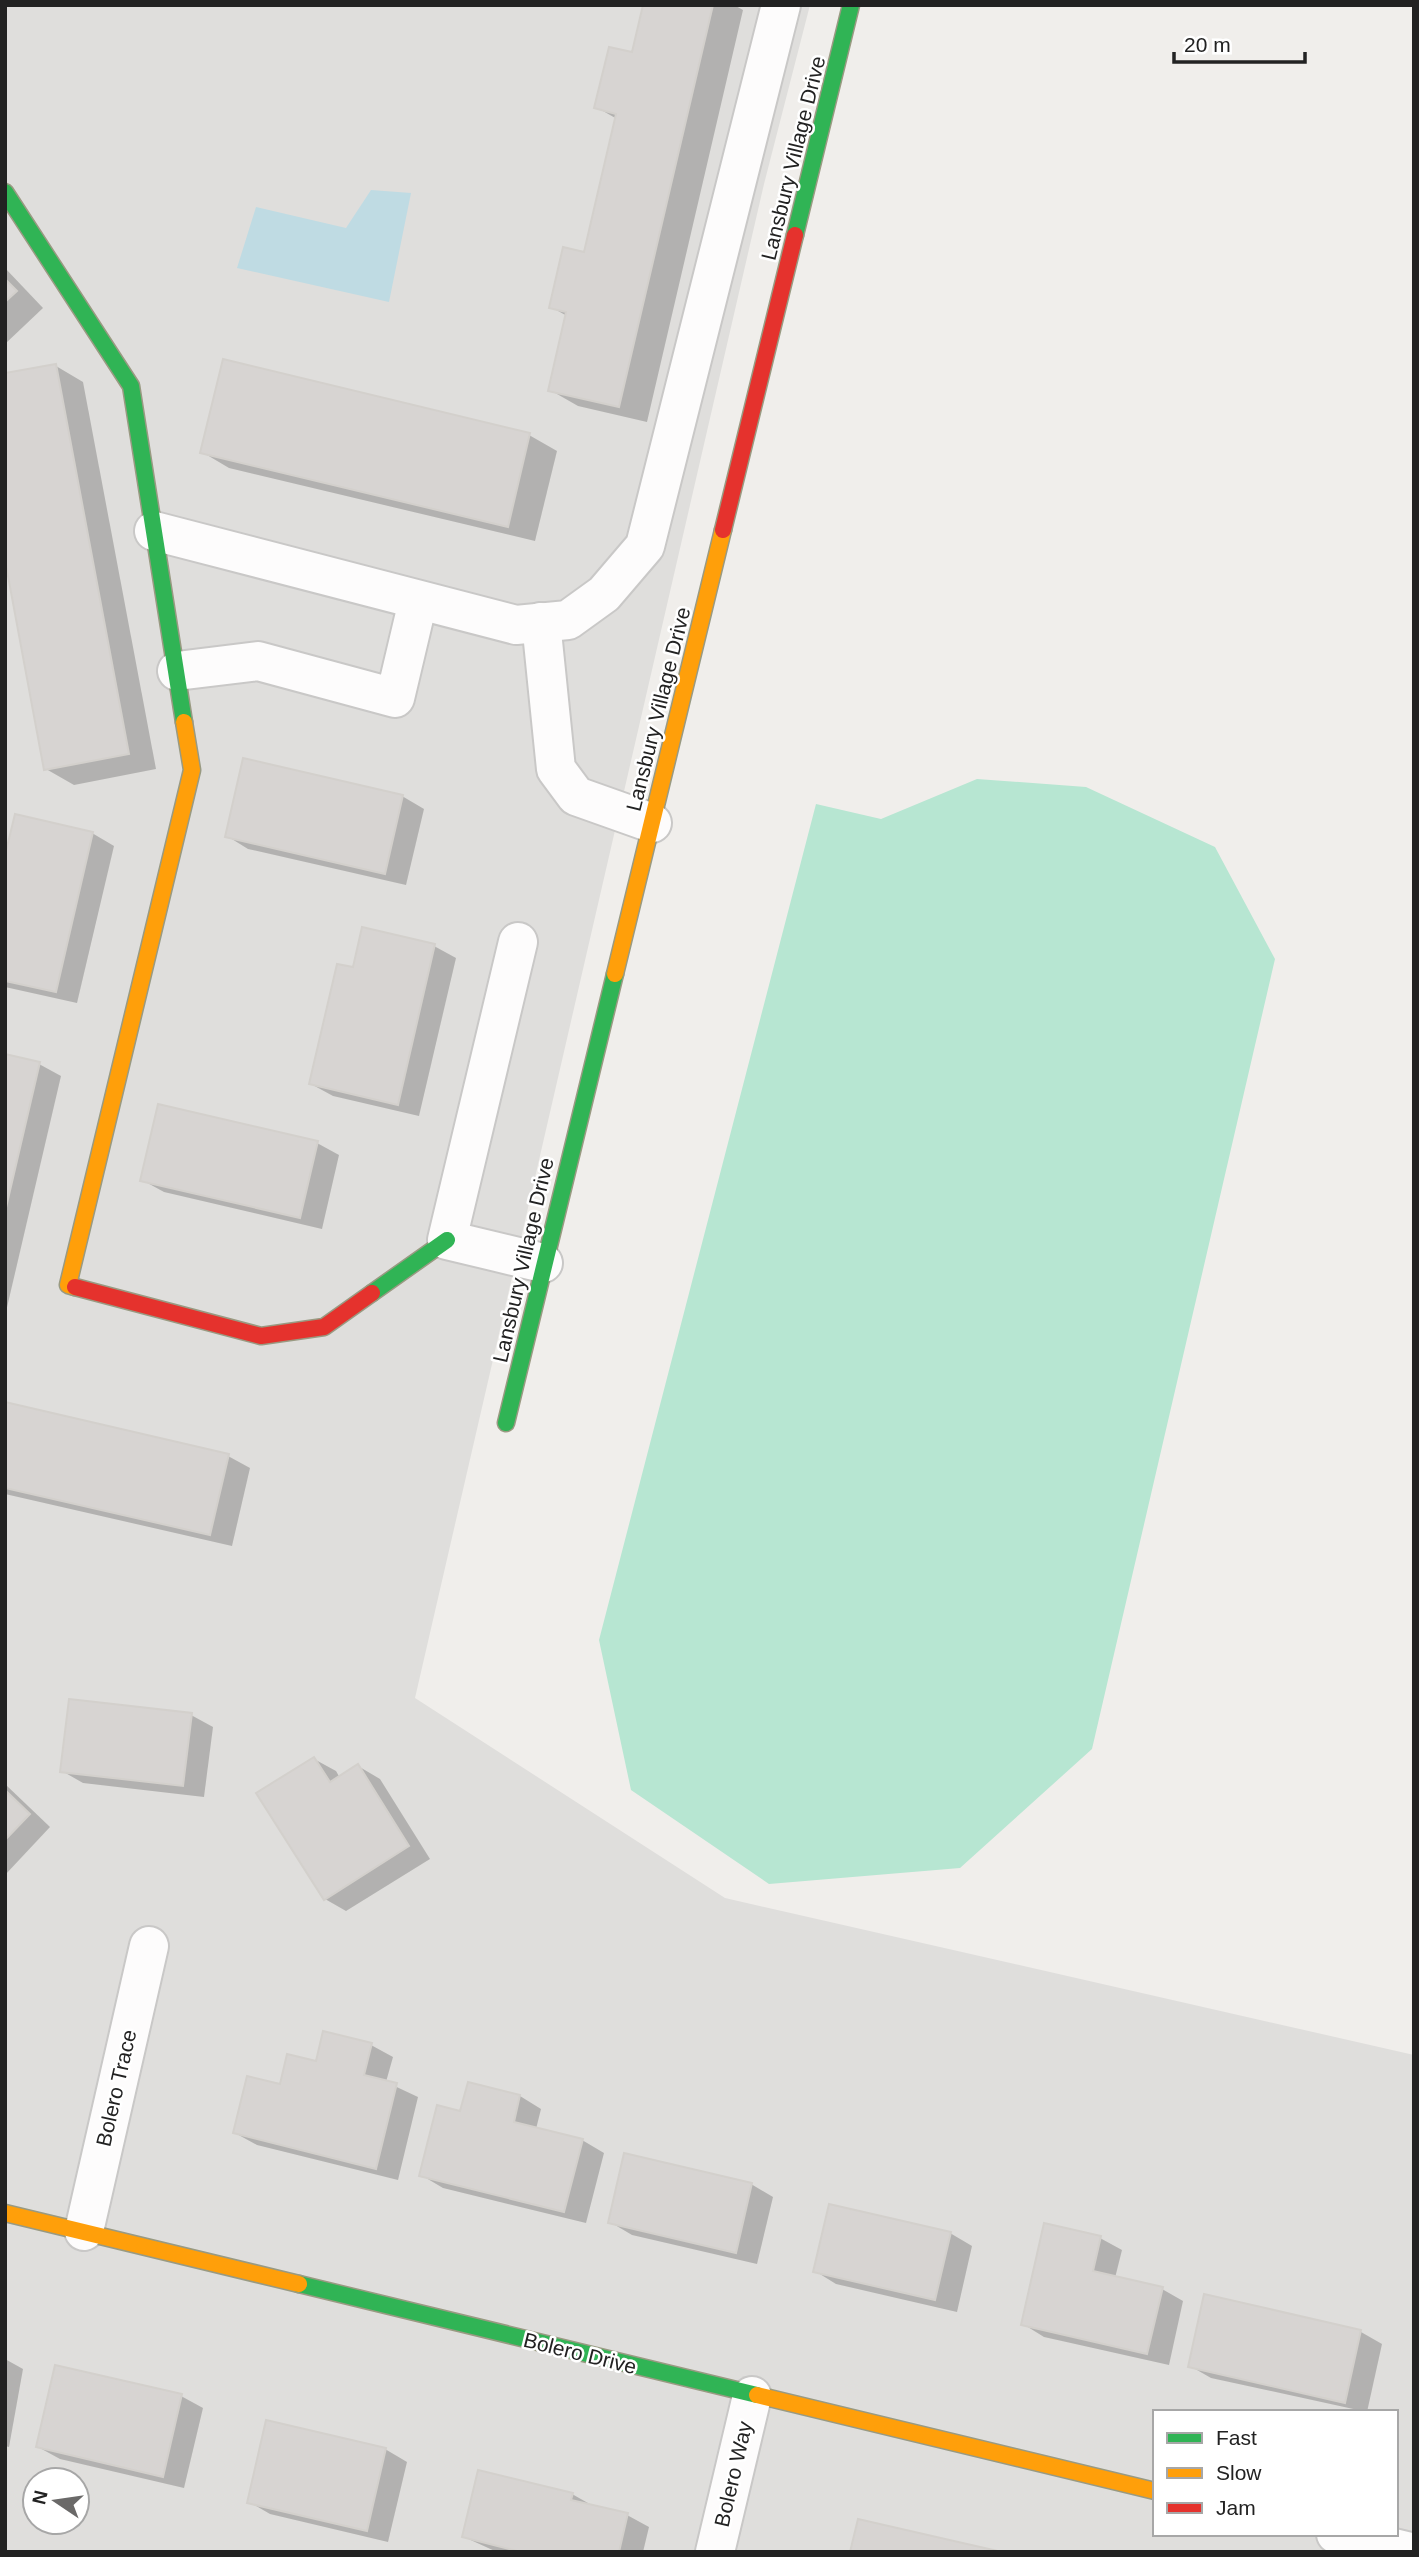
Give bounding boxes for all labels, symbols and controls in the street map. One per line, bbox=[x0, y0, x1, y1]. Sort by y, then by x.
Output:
scale bar bbox=[1174, 21, 1305, 65]
text: 20 m bbox=[1184, 33, 1231, 56]
street label: Lansbury Village Drive bbox=[756, 53, 830, 263]
street label: Lansbury Village Drive bbox=[621, 604, 695, 814]
street label: Lansbury Village Drive bbox=[488, 1155, 558, 1365]
street label: Bolero Trace bbox=[91, 2027, 141, 2149]
street label: Bolero Drive bbox=[521, 2328, 639, 2378]
legend bbox=[1153, 2410, 1398, 2536]
street label: Bolero Way bbox=[710, 2418, 756, 2529]
text: Fast bbox=[1216, 2426, 1257, 2449]
text: Slow bbox=[1216, 2461, 1262, 2484]
north arrow bbox=[21, 2466, 91, 2536]
text: N bbox=[28, 2488, 52, 2506]
text: Jam bbox=[1216, 2496, 1256, 2519]

